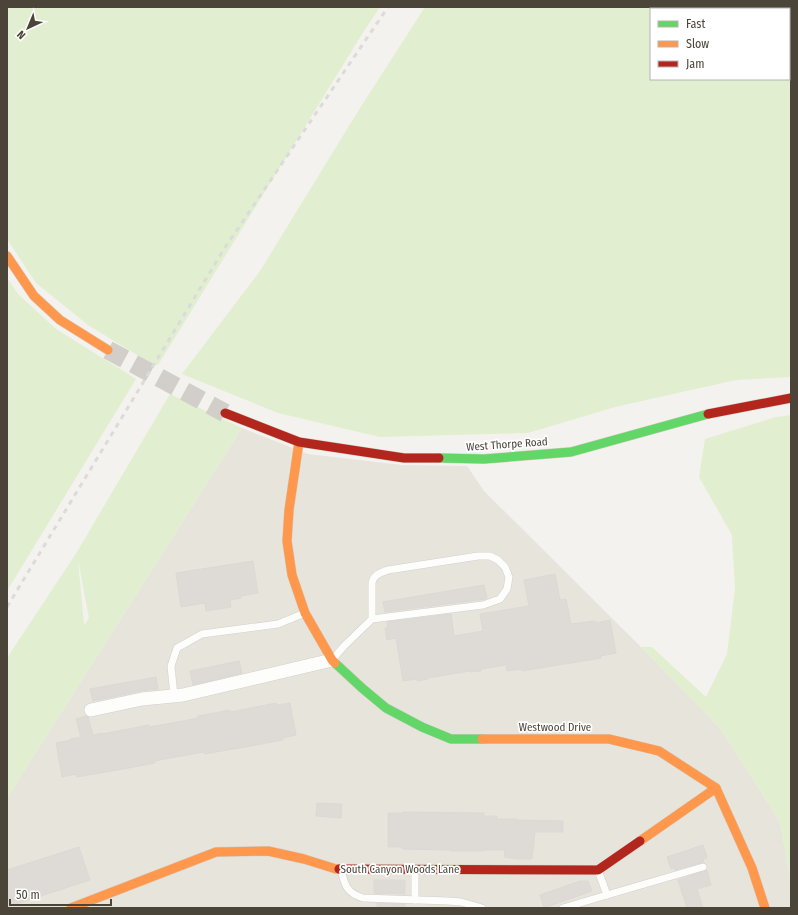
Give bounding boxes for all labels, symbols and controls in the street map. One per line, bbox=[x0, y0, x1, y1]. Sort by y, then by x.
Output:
north arrow bbox=[8, 8, 48, 48]
legend bbox=[650, 8, 790, 80]
text: Fast bbox=[686, 17, 705, 31]
text: N bbox=[15, 28, 28, 42]
text: Slow bbox=[686, 37, 709, 51]
text: Jam bbox=[686, 57, 704, 71]
street label: West Thorpe Road bbox=[466, 435, 548, 454]
street label: Westwood Drive bbox=[519, 721, 591, 734]
street label: South Canyon Woods Lane bbox=[341, 863, 459, 876]
scale bar bbox=[10, 881, 111, 907]
text: 50 m bbox=[16, 888, 40, 902]

